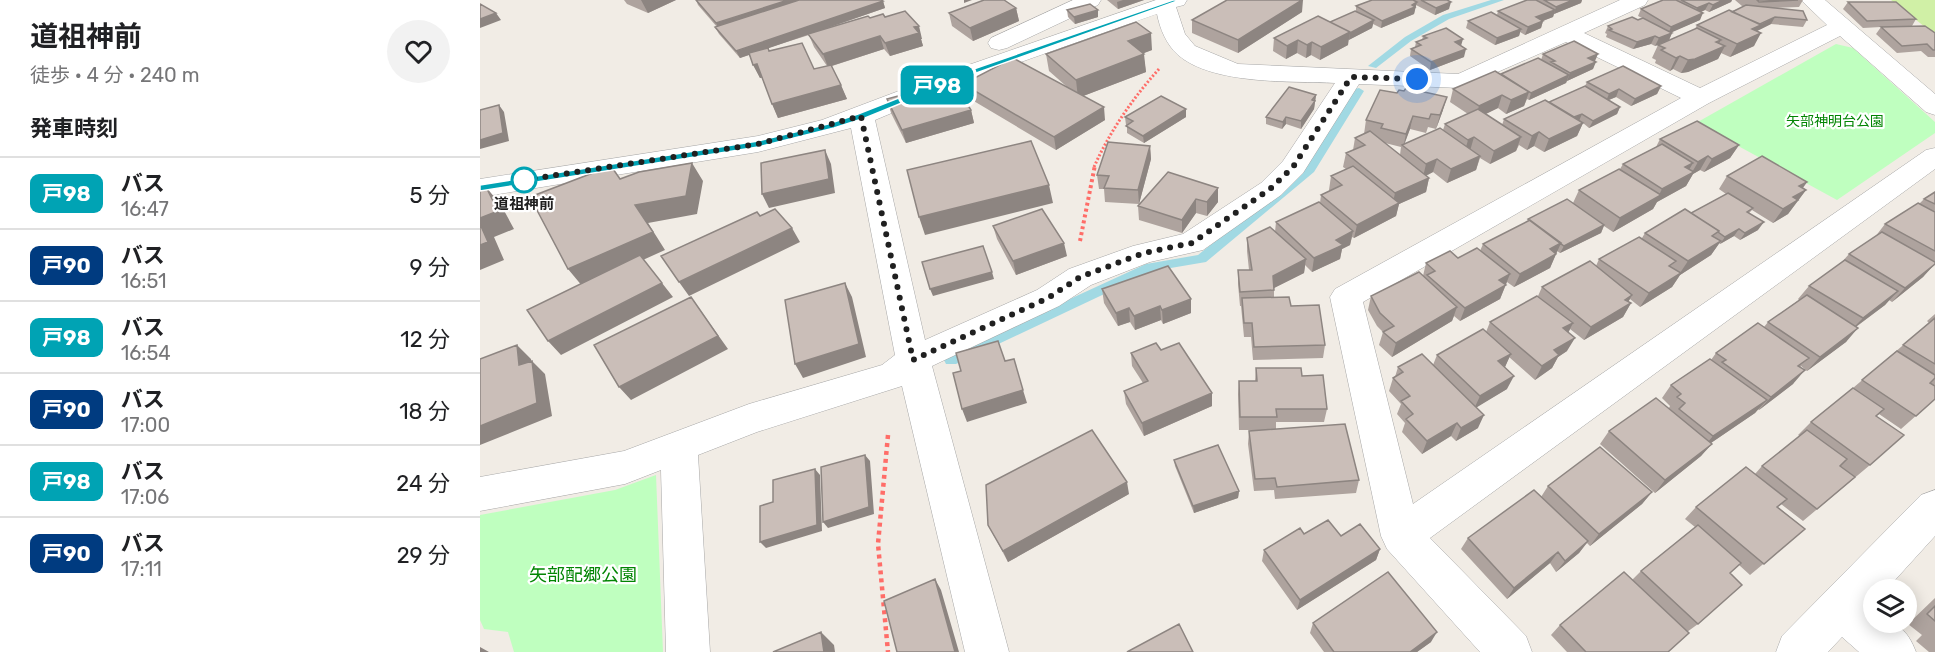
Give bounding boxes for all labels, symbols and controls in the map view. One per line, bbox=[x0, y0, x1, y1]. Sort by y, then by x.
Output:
text: 道祖神前 bbox=[30, 20, 142, 53]
button: heart bbox=[387, 20, 450, 83]
text: 徒歩 · 4 分 · 240 m bbox=[30, 63, 199, 87]
your location bbox=[1402, 64, 1432, 94]
line badge: 戸98 bbox=[902, 66, 972, 104]
text: 戸98 bbox=[913, 73, 961, 98]
park label: 矢部神明台公園 bbox=[1786, 113, 1884, 130]
text: 発車時刻 bbox=[30, 115, 118, 142]
marker: 道祖神前 bbox=[511, 167, 537, 193]
text: バス bbox=[121, 170, 165, 197]
text: 戸98 bbox=[42, 181, 91, 206]
text: 5 分 bbox=[410, 182, 450, 209]
place label: 道祖神前 bbox=[494, 195, 554, 213]
text: 16:47 bbox=[121, 197, 169, 221]
text: バス bbox=[121, 242, 165, 269]
text: 戸90 bbox=[42, 253, 91, 278]
text: 9 分 bbox=[410, 254, 450, 281]
text: 16:51 bbox=[121, 269, 167, 293]
text: バス bbox=[121, 314, 165, 341]
text: 戸98 bbox=[42, 325, 91, 350]
text: 12 分 bbox=[400, 326, 450, 353]
text: 16:54 bbox=[121, 341, 171, 365]
text: バス bbox=[121, 386, 165, 413]
text: 戸90 bbox=[42, 397, 91, 422]
text: 18 分 bbox=[399, 398, 450, 425]
text: 17:00 bbox=[121, 413, 170, 437]
text: バス bbox=[121, 458, 165, 485]
text: 戸98 bbox=[42, 469, 91, 494]
text: 24 分 bbox=[396, 470, 450, 497]
text: 17:06 bbox=[121, 485, 169, 509]
text: バス bbox=[121, 530, 165, 557]
text: 戸90 bbox=[42, 541, 91, 566]
text: 29 分 bbox=[397, 542, 450, 569]
text: 17:11 bbox=[121, 557, 162, 581]
park label: 矢部配郷公園 bbox=[529, 564, 637, 586]
map controls bbox=[1863, 579, 1917, 633]
button: layers bbox=[1863, 579, 1917, 633]

